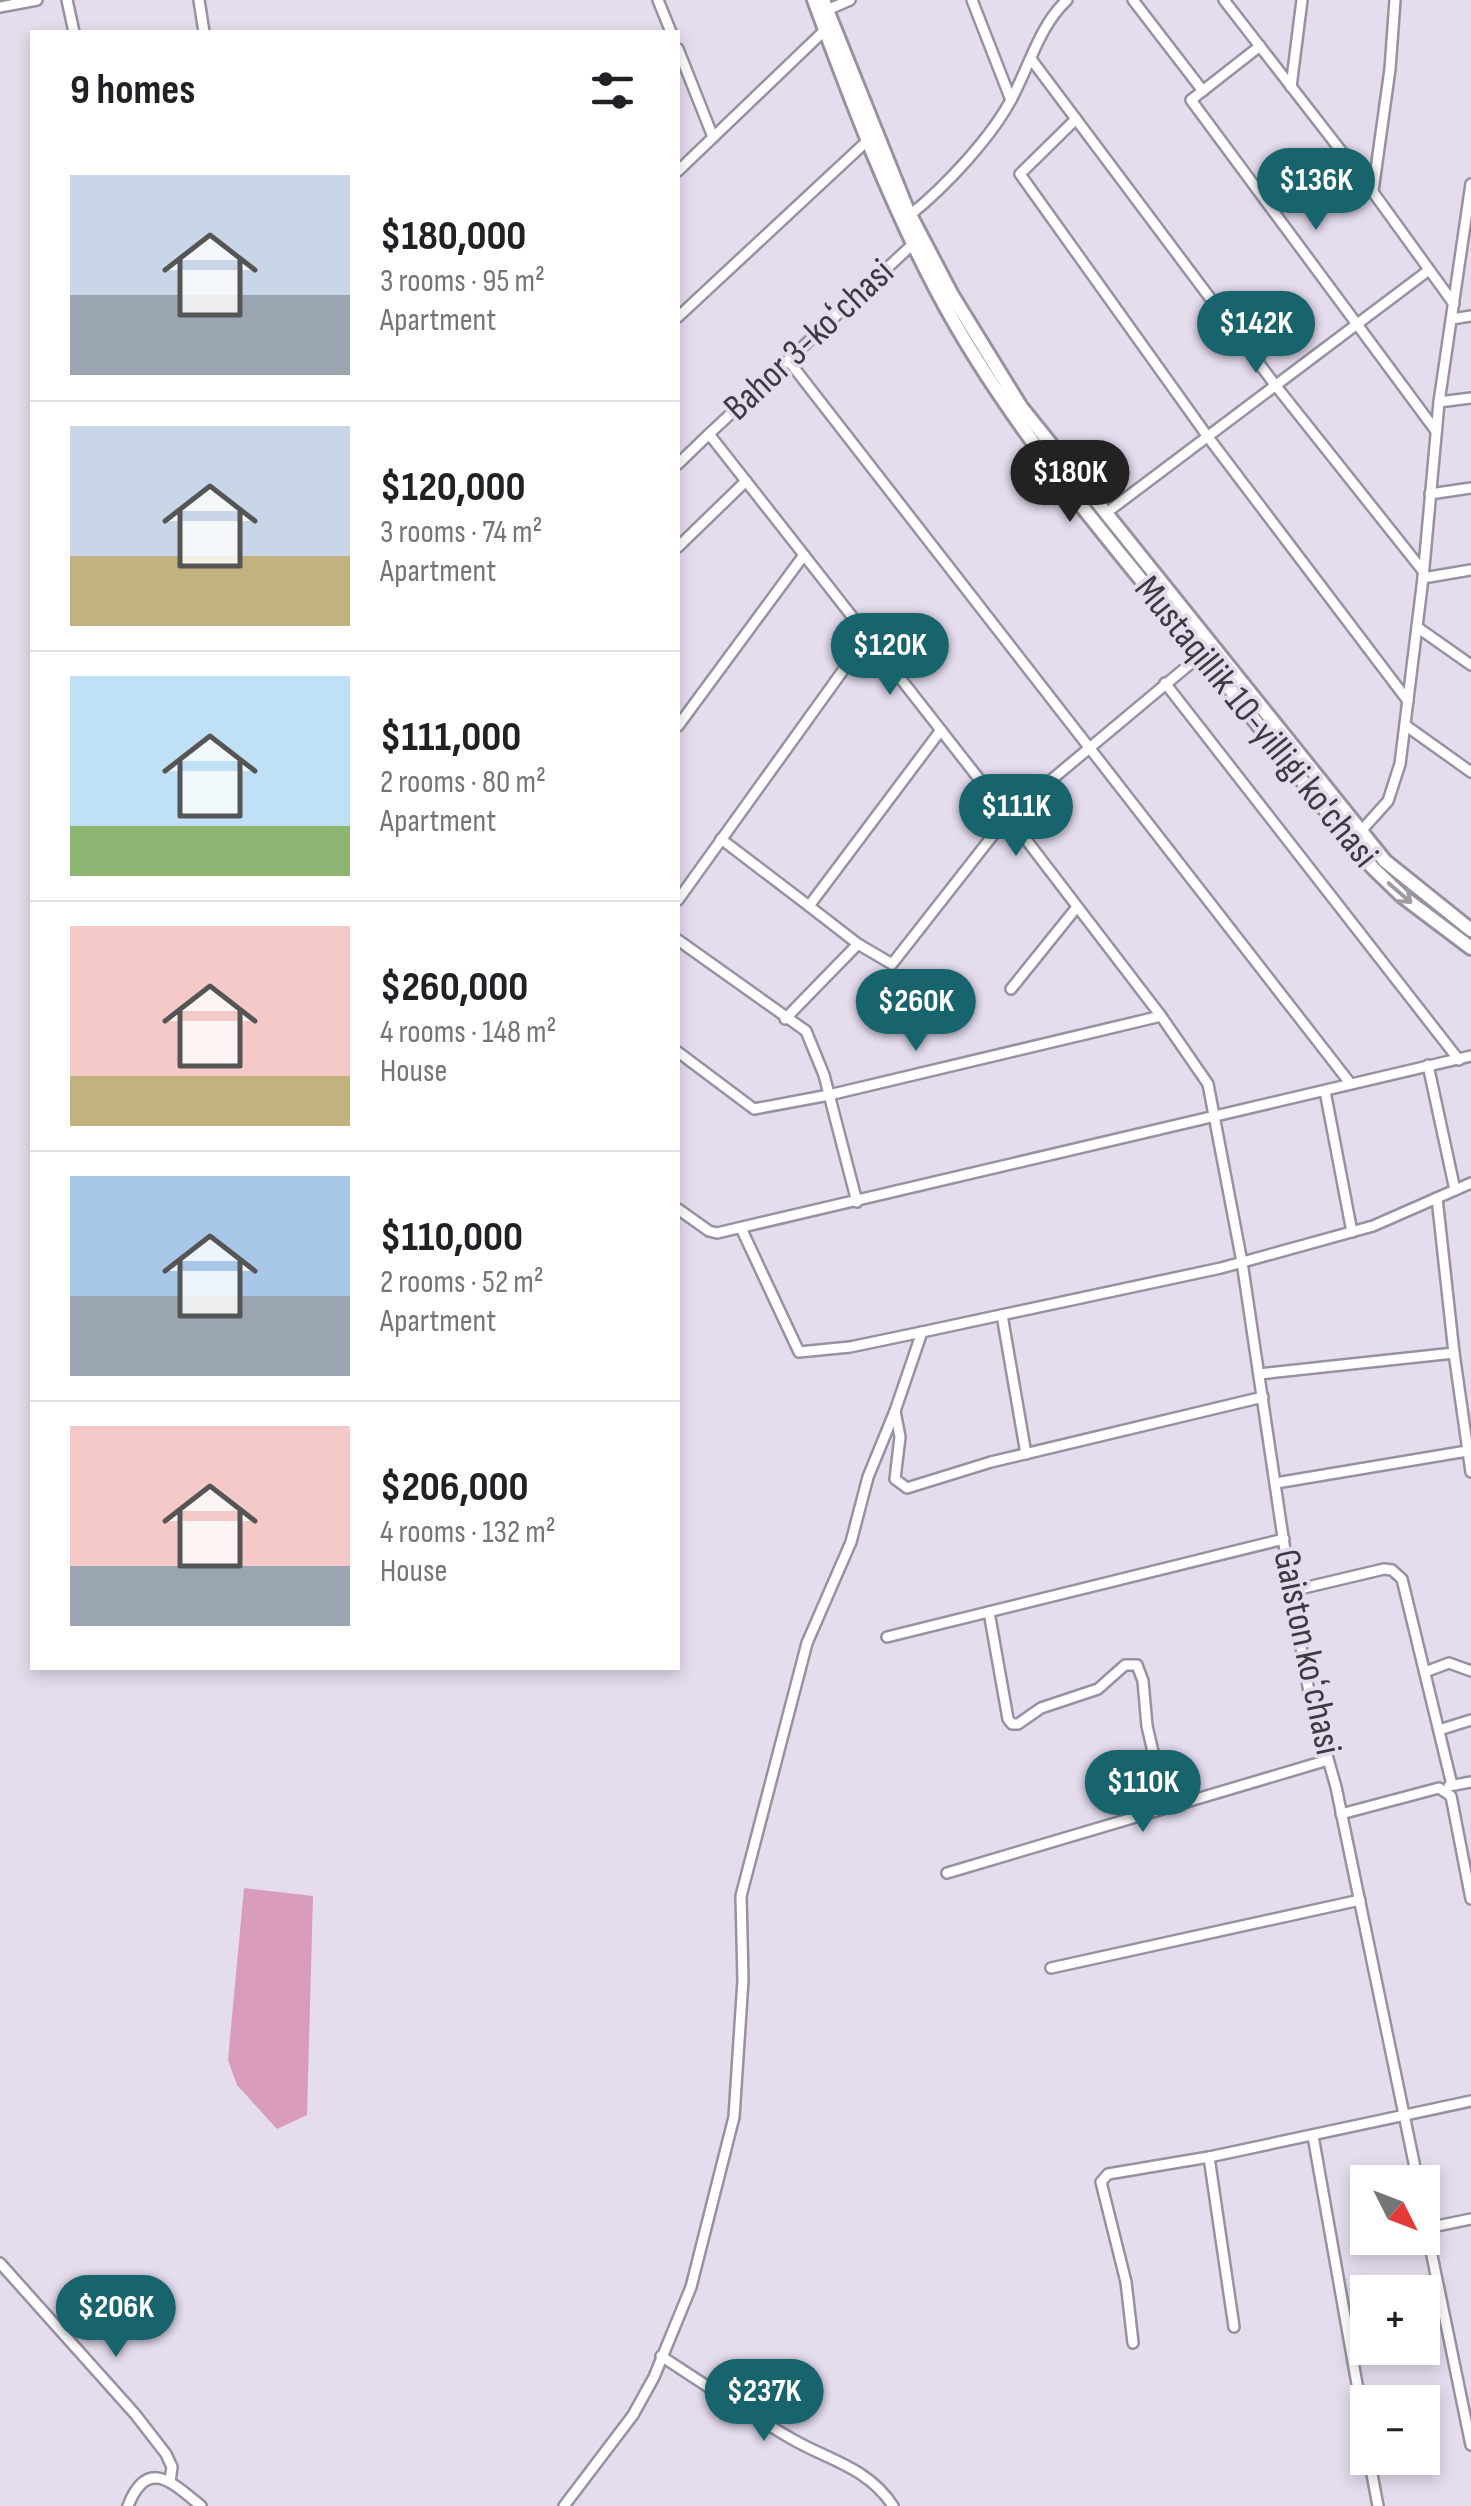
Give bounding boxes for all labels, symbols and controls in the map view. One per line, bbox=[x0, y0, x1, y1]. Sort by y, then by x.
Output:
icon: filters bbox=[585, 63, 640, 118]
text: 9 homes bbox=[70, 65, 195, 116]
pin: $136K bbox=[1246, 148, 1386, 233]
text: $136K bbox=[1279, 161, 1353, 200]
text: $180,000 bbox=[380, 211, 526, 262]
icon: home bbox=[150, 215, 270, 335]
street label: Bahor 3-koʻchasi bbox=[715, 250, 903, 430]
text: 3 rooms · 95 m² bbox=[380, 262, 545, 301]
pin: $142K bbox=[1186, 291, 1326, 376]
text: Apartment bbox=[380, 301, 496, 340]
text: $142K bbox=[1219, 304, 1293, 343]
pin: $180K bbox=[1000, 440, 1140, 525]
text: $180K bbox=[1032, 453, 1108, 492]
text: $120,000 bbox=[380, 462, 525, 513]
icon: home bbox=[150, 466, 270, 586]
text: 3 rooms · 74 m² bbox=[380, 513, 542, 552]
text: Apartment bbox=[380, 552, 496, 591]
street label: Mustaqillik 10-yilligi ko'chasi bbox=[1125, 567, 1387, 877]
pin: $120K bbox=[820, 613, 960, 698]
text: $120K bbox=[853, 626, 927, 665]
text: $111,000 bbox=[380, 712, 521, 763]
icon: home bbox=[150, 716, 270, 836]
text: 2 rooms · 80 m² bbox=[380, 763, 546, 802]
pin: $111K bbox=[946, 774, 1086, 859]
text: $111K bbox=[981, 787, 1051, 826]
text: Apartment bbox=[380, 802, 496, 841]
one-way arrow bbox=[1387, 882, 1412, 905]
text: $260,000 bbox=[380, 962, 528, 1013]
icon: home bbox=[150, 966, 270, 1086]
pin: $260K bbox=[846, 969, 986, 1054]
text: $260K bbox=[878, 982, 954, 1021]
text: 4 rooms · 148 m² bbox=[380, 1013, 557, 1052]
text: House bbox=[380, 1052, 447, 1091]
text: $110,000 bbox=[380, 1212, 523, 1263]
icon: home bbox=[150, 1216, 270, 1336]
text: 2 rooms · 52 m² bbox=[380, 1263, 544, 1302]
text: Apartment bbox=[380, 1302, 496, 1341]
text: $206,000 bbox=[380, 1462, 529, 1513]
icon: home bbox=[150, 1466, 270, 1586]
text: 4 rooms · 132 m² bbox=[380, 1513, 556, 1552]
street label: Gaiston koʻchasi bbox=[1263, 1545, 1351, 1759]
text: House bbox=[380, 1552, 447, 1591]
pin: $110K bbox=[1073, 1750, 1213, 1835]
text: $110K bbox=[1107, 1763, 1179, 1802]
north arrow bbox=[1350, 2165, 1440, 2255]
map controls bbox=[1350, 2165, 1440, 2475]
pin: $206K bbox=[46, 2275, 186, 2360]
button: + bbox=[1350, 2275, 1440, 2365]
text: $206K bbox=[78, 2288, 154, 2327]
pin: $237K bbox=[694, 2359, 834, 2444]
text: $237K bbox=[727, 2372, 801, 2411]
button: − bbox=[1350, 2385, 1440, 2475]

